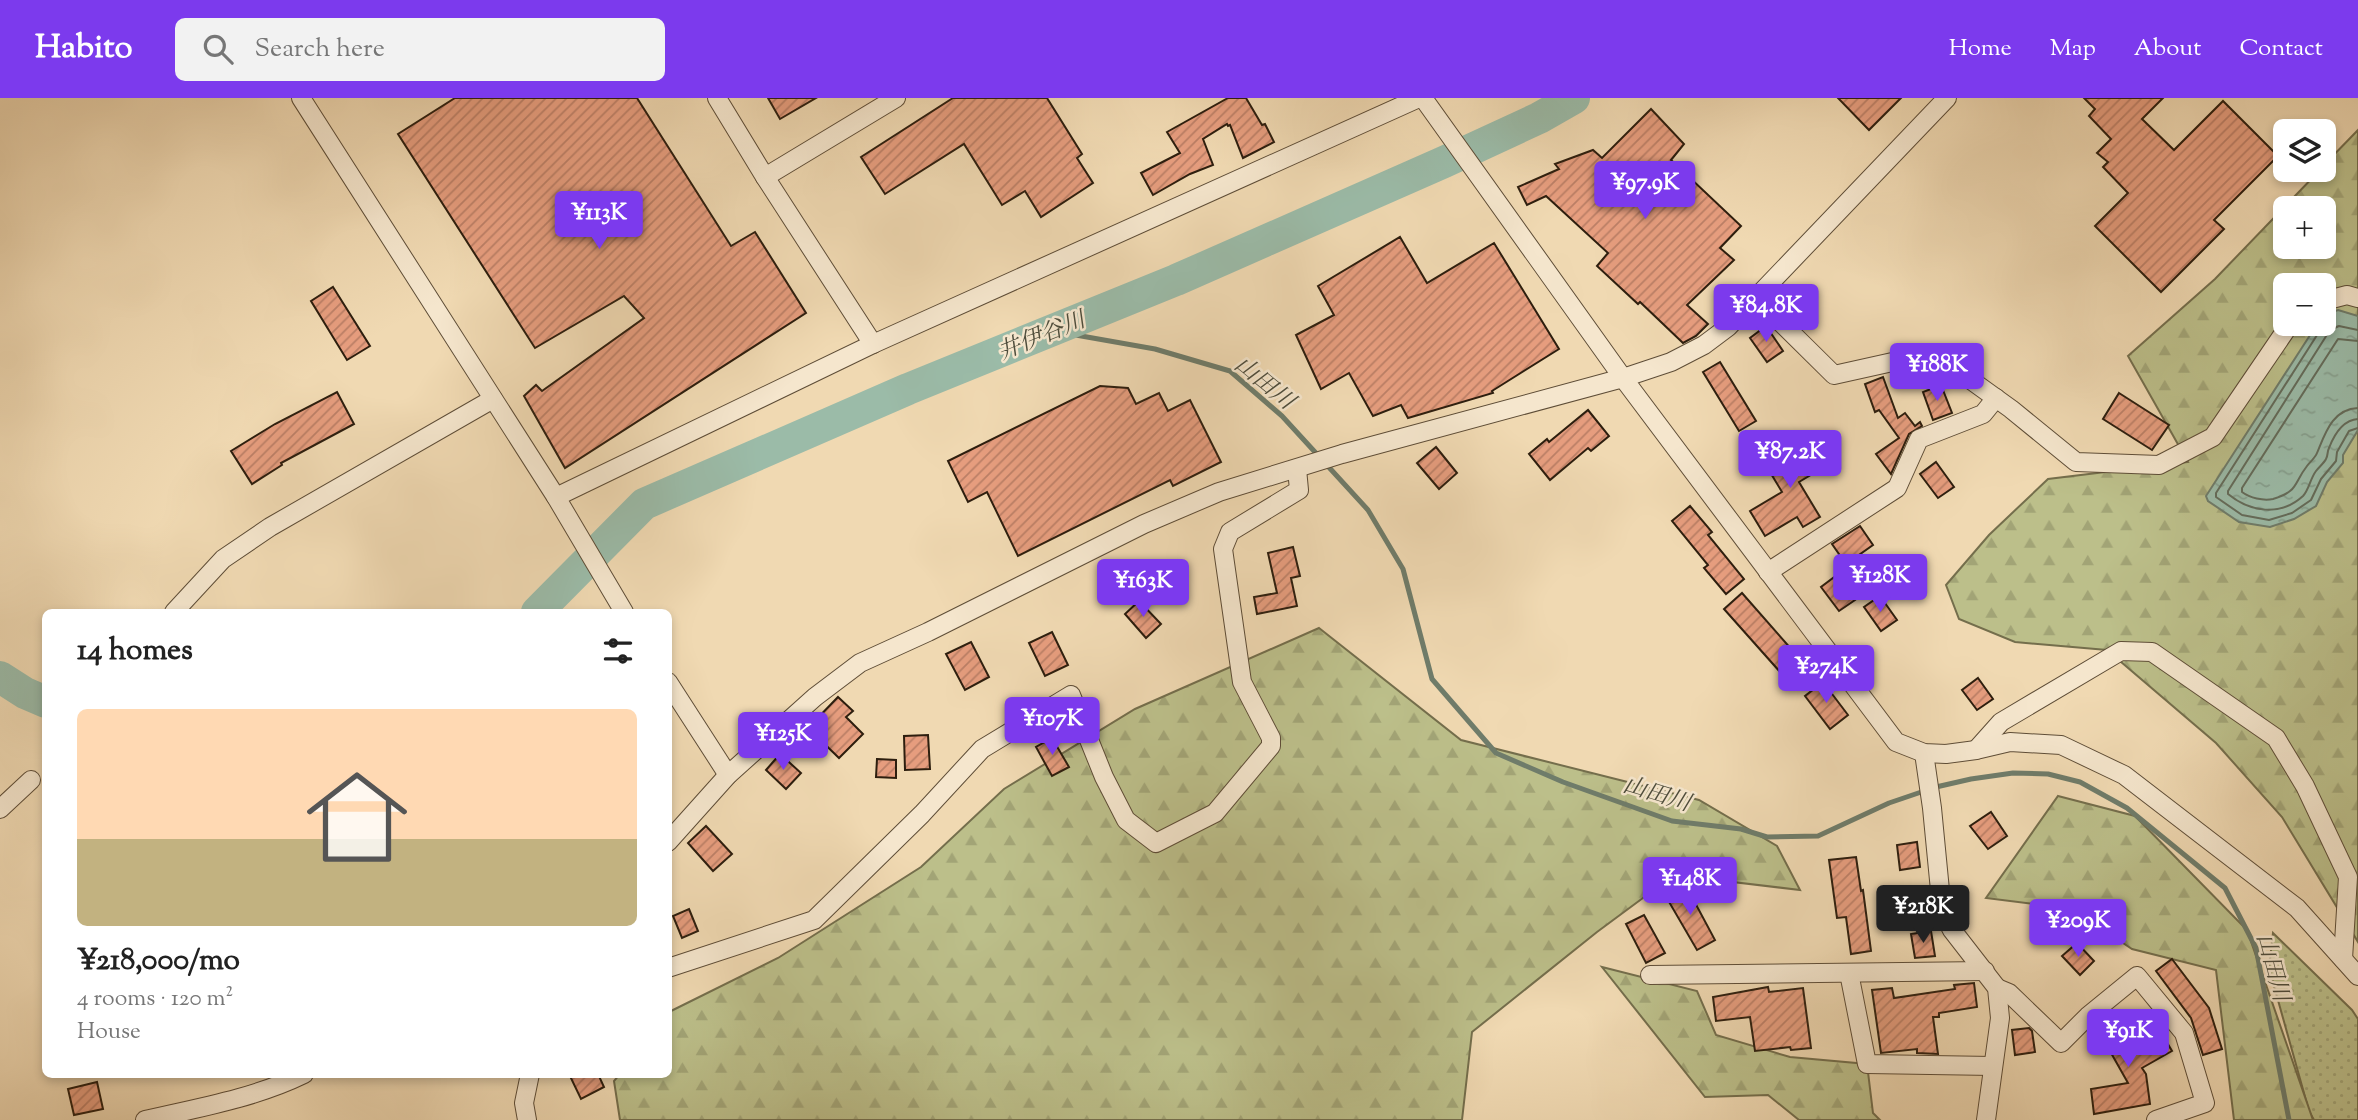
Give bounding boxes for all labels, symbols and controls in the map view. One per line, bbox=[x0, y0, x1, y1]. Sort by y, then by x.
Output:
search box bbox=[175, 18, 665, 81]
text: Habito bbox=[35, 25, 133, 73]
icon: search bbox=[199, 30, 237, 68]
text: Search here bbox=[255, 31, 385, 68]
text: Home bbox=[1949, 32, 2012, 66]
text: Map bbox=[2050, 32, 2096, 66]
text: About bbox=[2134, 32, 2201, 66]
text: Contact bbox=[2239, 32, 2323, 66]
map controls bbox=[2273, 119, 2336, 336]
button: layers bbox=[2273, 119, 2336, 182]
pin: ¥97.9K bbox=[1588, 162, 1702, 221]
text: ¥97.9K bbox=[1610, 167, 1680, 200]
pin: ¥113K bbox=[550, 192, 648, 251]
button: + bbox=[2273, 196, 2336, 259]
text: ¥113K bbox=[571, 197, 627, 230]
button: − bbox=[2273, 273, 2336, 336]
pin: ¥84.8K bbox=[1709, 285, 1823, 344]
text: ¥84.8K bbox=[1730, 290, 1802, 323]
water label: 井伊谷川 bbox=[993, 304, 1094, 370]
pin: ¥188K bbox=[1888, 344, 1986, 403]
water label: 山田川 bbox=[1226, 349, 1303, 420]
text: ¥188K bbox=[1906, 349, 1968, 382]
pin: ¥87.2K bbox=[1733, 430, 1847, 490]
text: ¥87.2K bbox=[1754, 436, 1826, 469]
pin: ¥128K bbox=[1831, 554, 1929, 614]
pin: ¥163K bbox=[1094, 560, 1192, 619]
text: ¥128K bbox=[1849, 560, 1911, 593]
text: ¥163K bbox=[1113, 565, 1173, 598]
text: 14 homes bbox=[77, 630, 193, 673]
icon: filters bbox=[599, 632, 637, 670]
pin: ¥274K bbox=[1777, 646, 1875, 705]
text: ¥274K bbox=[1794, 651, 1858, 684]
pin: ¥107K bbox=[1003, 698, 1101, 757]
text: ¥107K bbox=[1021, 703, 1083, 736]
pin: ¥125K bbox=[734, 712, 832, 772]
text: ¥125K bbox=[754, 718, 812, 751]
icon: home bbox=[294, 754, 420, 880]
water label: 山田川 bbox=[1618, 770, 1697, 822]
pin: ¥148K bbox=[1641, 858, 1739, 917]
text: ¥148K bbox=[1659, 863, 1721, 896]
pin: ¥218K bbox=[1874, 886, 1972, 945]
text: ¥218K bbox=[1892, 891, 1954, 924]
pin: ¥209K bbox=[2029, 900, 2127, 959]
text: ¥209K bbox=[2045, 905, 2111, 938]
water label: 山田川 bbox=[2247, 930, 2297, 1008]
text: ¥218,000/mo bbox=[77, 940, 240, 983]
text: 4 rooms · 120 m² bbox=[77, 983, 233, 1016]
pin: ¥91K bbox=[2087, 1010, 2169, 1069]
text: ¥91K bbox=[2103, 1015, 2153, 1048]
text: House bbox=[77, 1016, 141, 1049]

